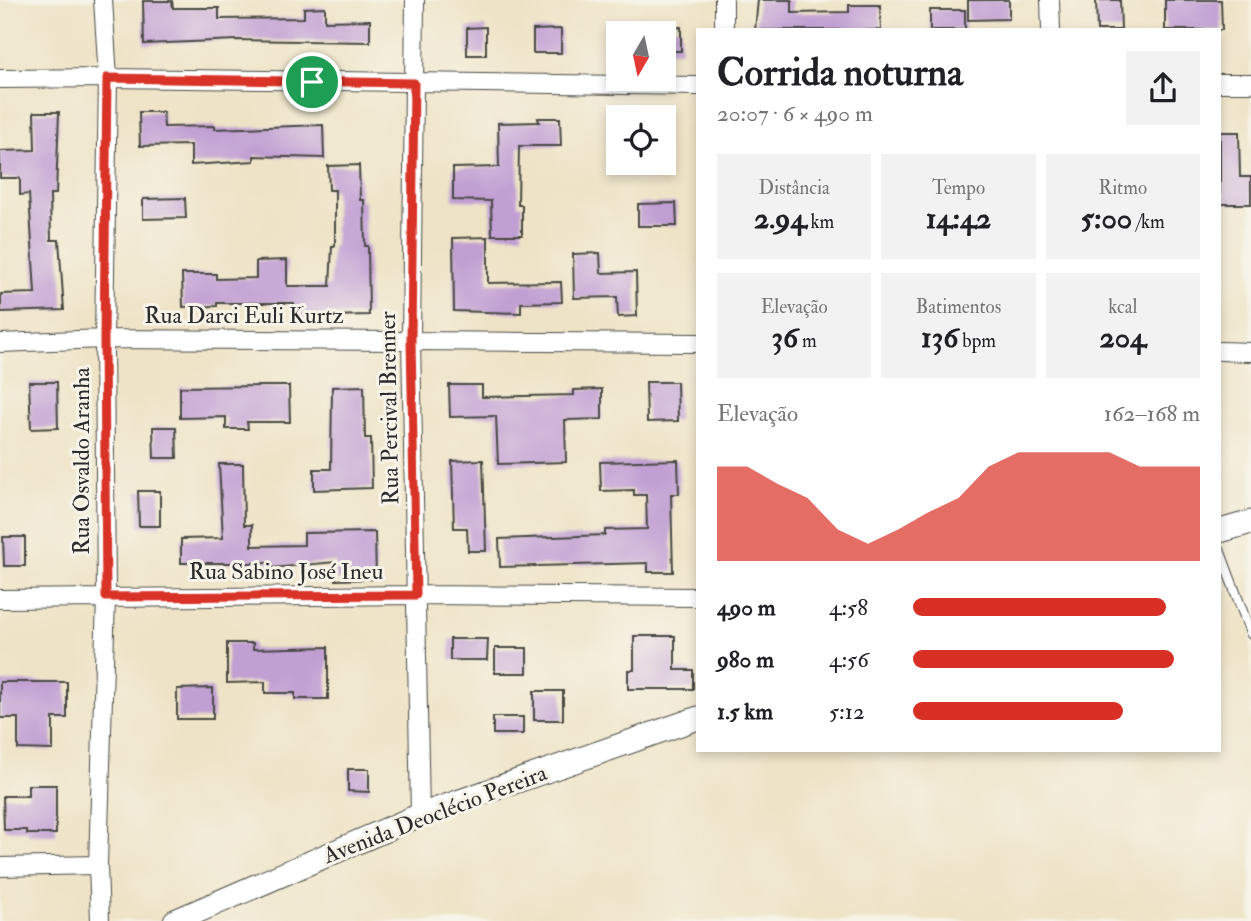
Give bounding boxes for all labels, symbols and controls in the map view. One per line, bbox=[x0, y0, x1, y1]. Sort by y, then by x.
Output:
north arrow bbox=[606, 21, 676, 91]
map controls bbox=[606, 21, 676, 175]
text: Corrida noturna bbox=[717, 49, 963, 97]
button: share bbox=[1126, 51, 1200, 125]
pin bbox=[282, 52, 342, 112]
icon: arrive bbox=[293, 63, 331, 101]
text: 20:07 · 6 × 490 m bbox=[717, 99, 873, 128]
button: locate bbox=[606, 105, 676, 175]
text: Distância bbox=[759, 176, 830, 200]
text: Tempo bbox=[932, 176, 985, 200]
text: Ritmo bbox=[1099, 176, 1147, 200]
text: 2.94 bbox=[754, 200, 807, 237]
text: 14:42 bbox=[926, 200, 991, 237]
text: 5:00 bbox=[1081, 200, 1132, 237]
text: km bbox=[807, 210, 834, 234]
text: /km bbox=[1132, 210, 1165, 234]
text: Elevação bbox=[761, 295, 828, 319]
text: Batimentos bbox=[916, 295, 1001, 319]
text: kcal bbox=[1108, 295, 1137, 319]
street label: Rua Darci Euli Kurtz bbox=[144, 301, 344, 330]
street label: Rua Percival Brenner bbox=[373, 311, 405, 505]
text: 36 bbox=[771, 319, 798, 356]
text: 136 bbox=[921, 319, 958, 356]
text: 204 bbox=[1099, 319, 1146, 356]
text: m bbox=[798, 329, 817, 353]
text: bpm bbox=[958, 329, 996, 353]
street label: Rua Osvaldo Aranha bbox=[67, 367, 96, 555]
text: Elevação bbox=[717, 399, 798, 428]
text: 162–168 m bbox=[1104, 399, 1200, 428]
street label: Rua Sabino José Ineu bbox=[189, 557, 383, 586]
text: 490 m bbox=[717, 593, 776, 622]
text: 4:58 bbox=[829, 593, 868, 622]
text: 980 m bbox=[717, 645, 774, 674]
text: 4:56 bbox=[829, 645, 869, 674]
text: 1.5 km bbox=[717, 697, 773, 726]
text: 5:12 bbox=[829, 697, 865, 726]
street label: Avenida Deoclécio Pereira bbox=[318, 758, 551, 870]

